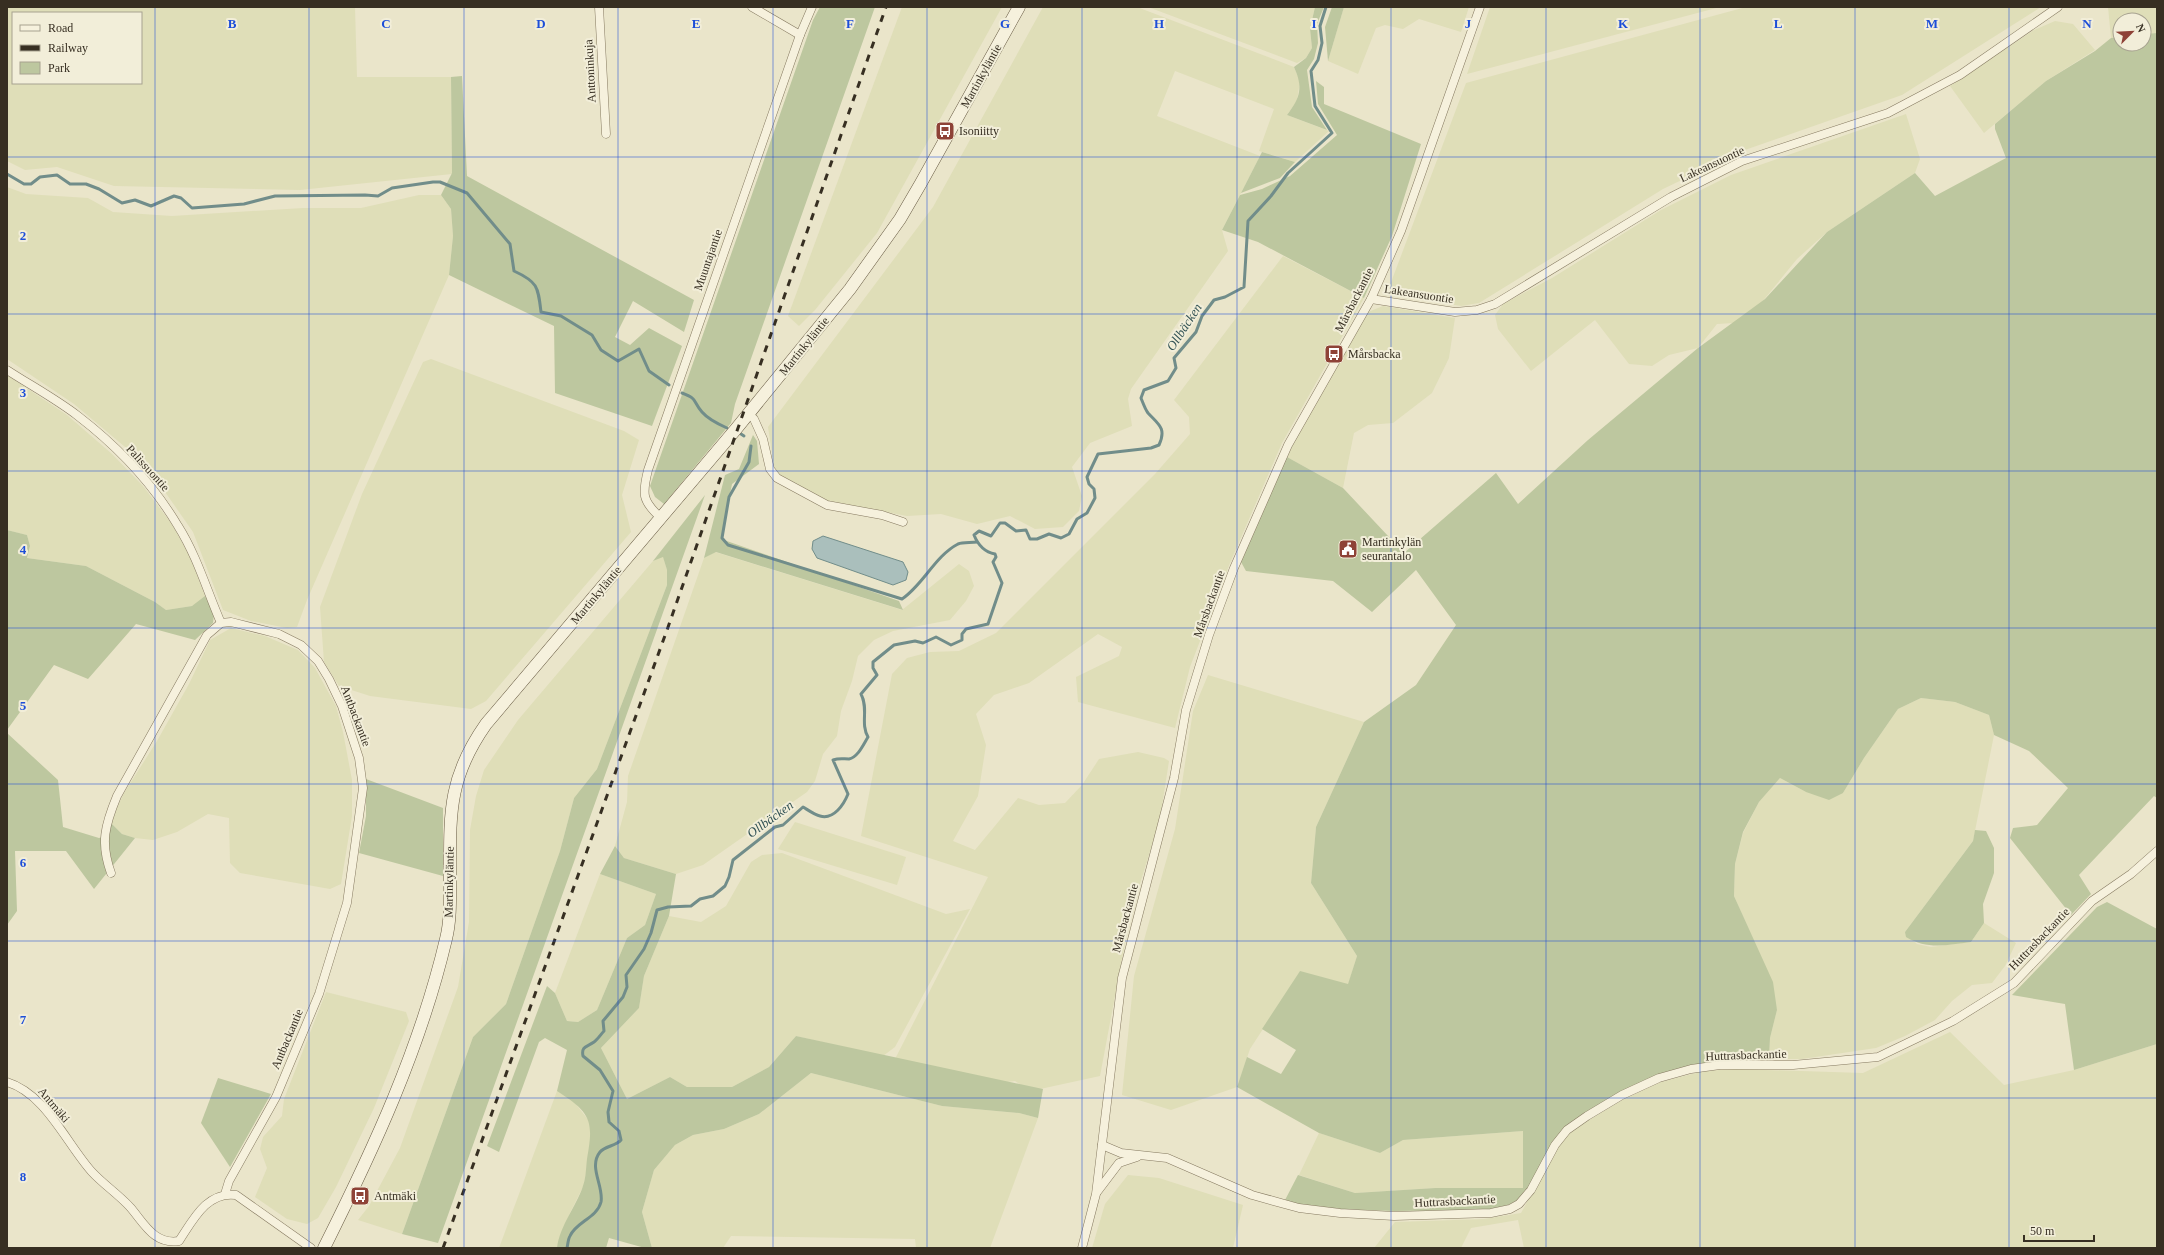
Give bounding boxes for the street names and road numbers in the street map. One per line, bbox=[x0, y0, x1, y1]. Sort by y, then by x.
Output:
street label: Anttoninkuja bbox=[581, 38, 599, 103]
street label: Martinkyläntie bbox=[958, 41, 1004, 111]
street label: Lakeansuontie bbox=[1677, 143, 1747, 185]
street label: Muuntajantie bbox=[691, 227, 725, 293]
street label: Mårsbackantie bbox=[1332, 265, 1376, 335]
street label: Lakeansuontie bbox=[1383, 282, 1455, 306]
street label: Martinkyläntie bbox=[776, 314, 832, 378]
street label: Palissuontie bbox=[123, 442, 173, 494]
street label: Martinkyläntie bbox=[568, 563, 624, 627]
street label: Mårsbackantie bbox=[1190, 568, 1228, 640]
street label: Antbackantie bbox=[338, 684, 374, 748]
street label: Martinkyläntie bbox=[441, 846, 457, 918]
street label: Mårsbackantie bbox=[1109, 882, 1141, 954]
street label: Huttrasbackantie bbox=[2006, 905, 2072, 973]
street label: Antbackantie bbox=[268, 1007, 306, 1071]
street label: Huttrasbackantie bbox=[1705, 1047, 1787, 1063]
street label: Antmäki bbox=[35, 1084, 73, 1126]
street label: Huttrasbackantie bbox=[1414, 1192, 1496, 1210]

